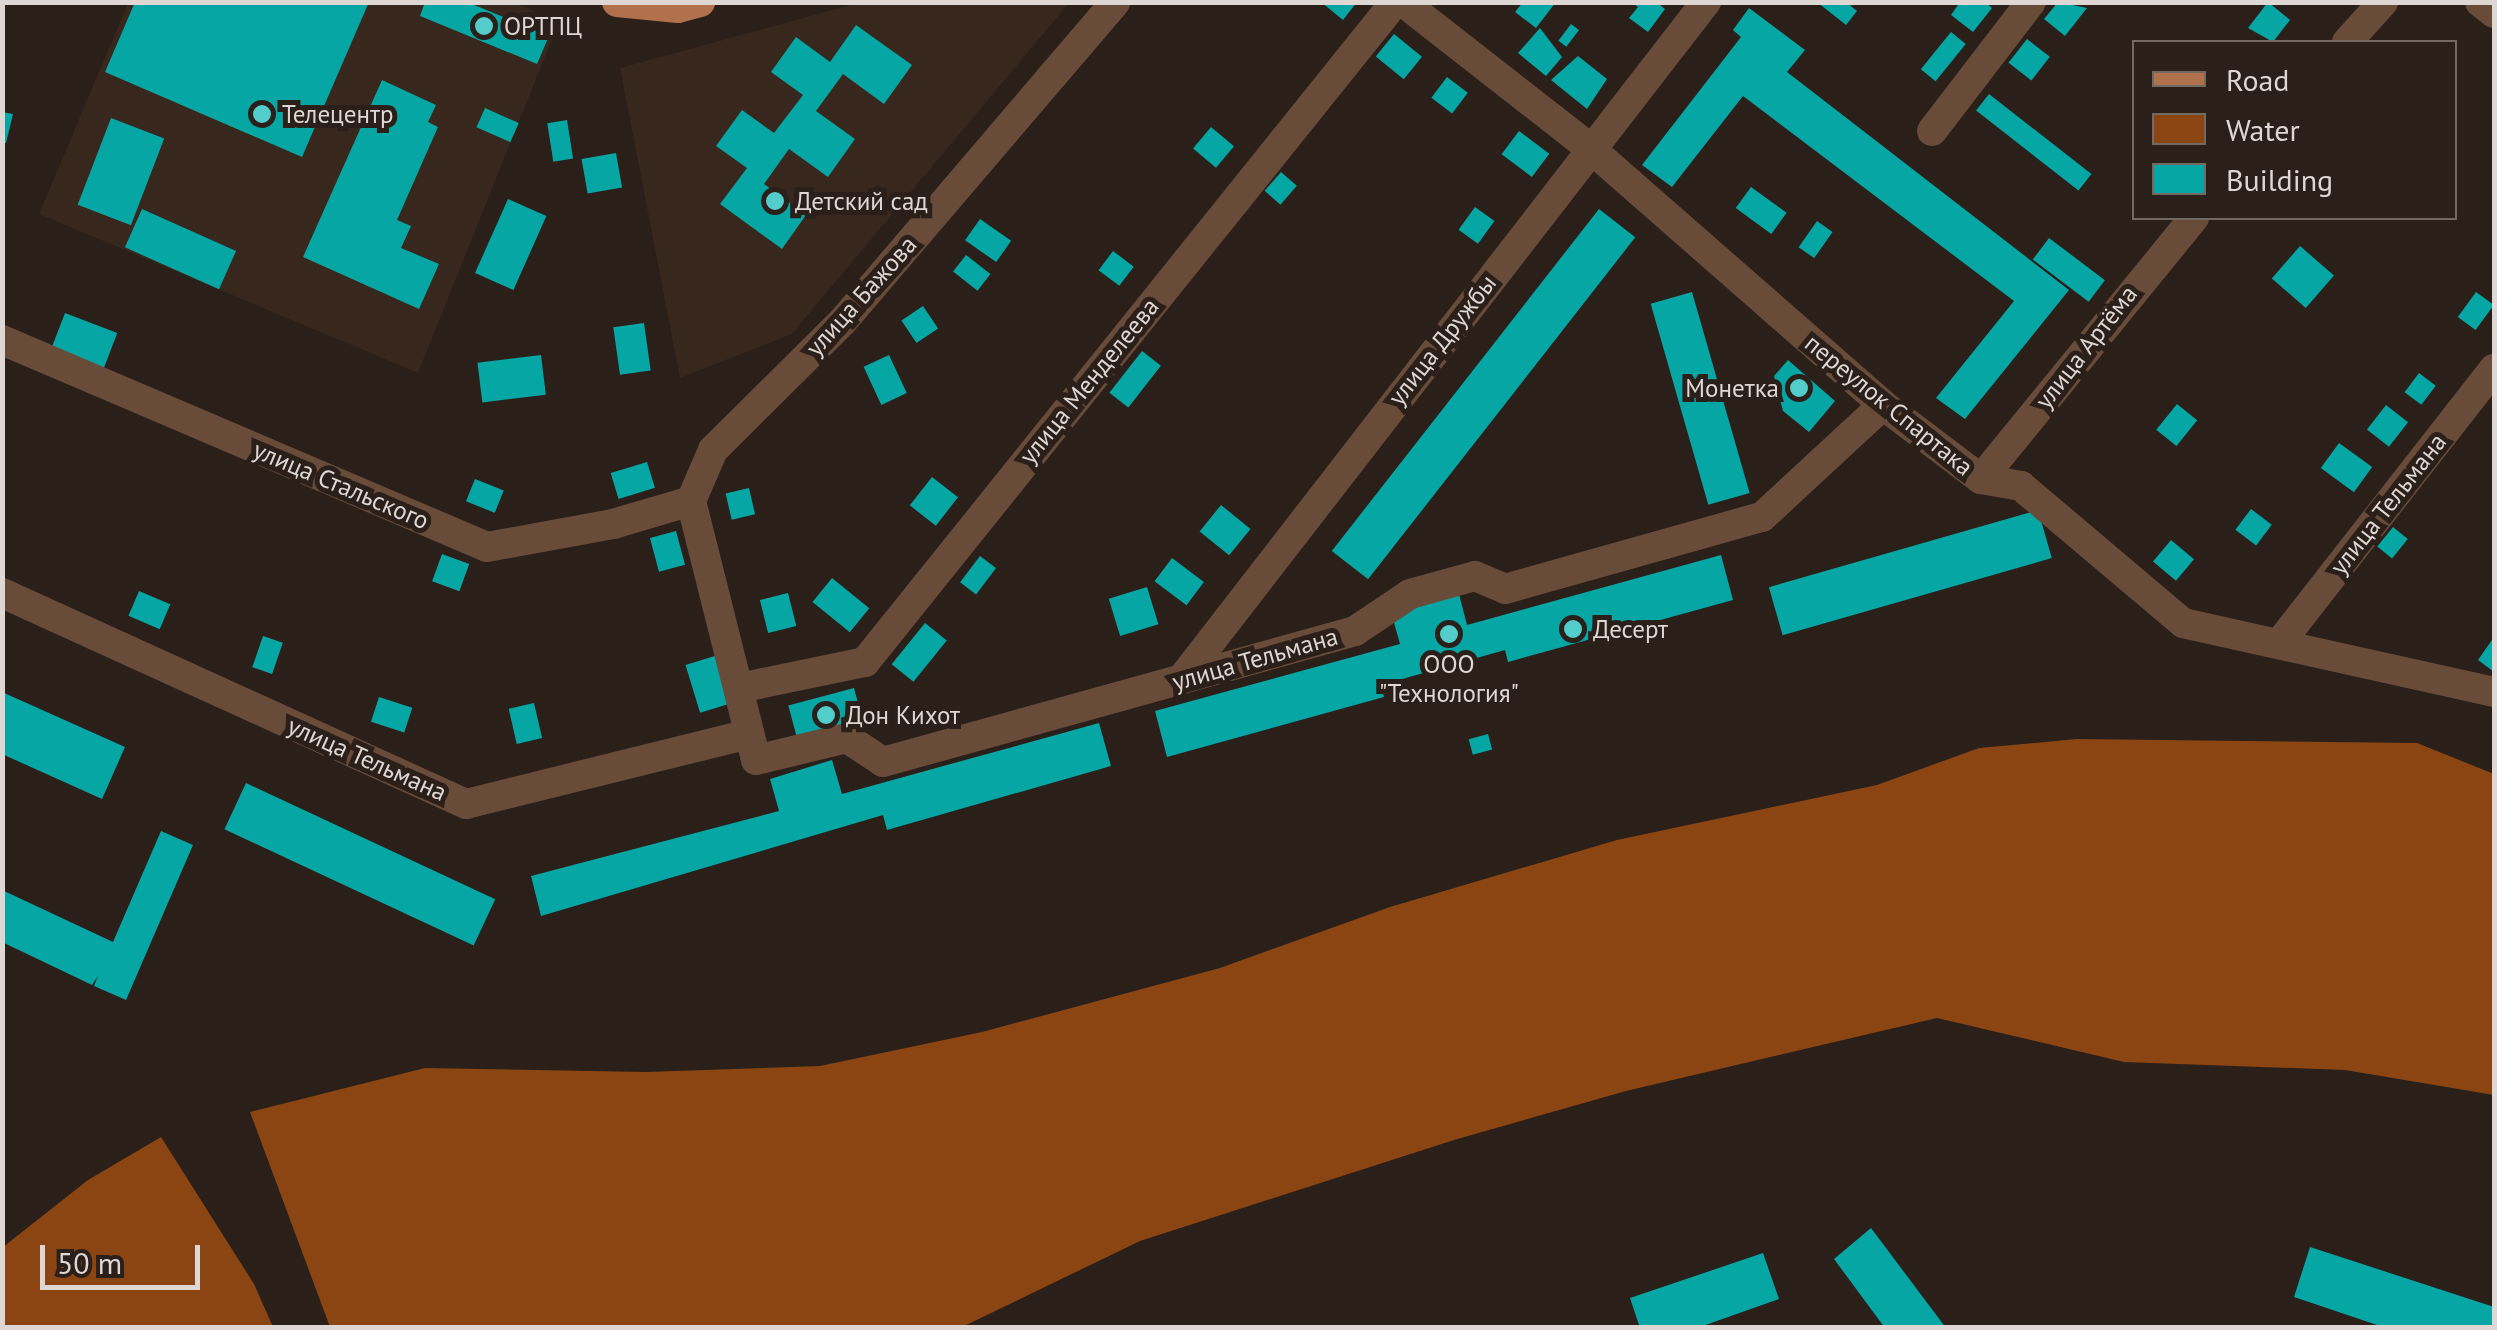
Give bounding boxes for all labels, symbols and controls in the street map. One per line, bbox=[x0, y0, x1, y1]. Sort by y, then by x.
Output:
place label: ОРТПЦ bbox=[504, 11, 582, 41]
marker: ОРТПЦ bbox=[473, 15, 495, 37]
legend bbox=[2132, 40, 2457, 220]
text: Road bbox=[2226, 60, 2290, 99]
place label: Телецентр bbox=[282, 99, 393, 129]
marker: Телецентр bbox=[251, 103, 273, 125]
text: Water bbox=[2226, 110, 2300, 149]
text: Building bbox=[2226, 160, 2333, 199]
place label: Детский сад bbox=[795, 186, 928, 216]
marker: Детский сад bbox=[764, 190, 786, 212]
street label: улица Бажова bbox=[799, 230, 923, 362]
street label: улица Дружбы bbox=[1381, 268, 1503, 412]
street label: улица Артёма bbox=[2028, 279, 2144, 415]
street label: улица Менделеева bbox=[1013, 292, 1165, 470]
street label: переулок Спартака bbox=[1799, 328, 1979, 482]
place label: Монетка bbox=[1685, 373, 1779, 403]
marker: Монетка bbox=[1788, 377, 1810, 399]
street label: улица Тельмана bbox=[2323, 427, 2453, 581]
street label: улица Стальского bbox=[249, 434, 433, 536]
place label: Десерт bbox=[1593, 614, 1668, 644]
marker: Десерт bbox=[1562, 618, 1584, 640]
street label: улица Тельмана bbox=[1168, 621, 1342, 697]
marker: ООО "Технология" bbox=[1438, 623, 1460, 645]
place label: ООО "Технология" bbox=[1379, 650, 1519, 709]
place label: Дон Кихот bbox=[846, 700, 960, 730]
marker: Дон Кихот bbox=[815, 704, 837, 726]
street label: улица Тельмана bbox=[282, 710, 452, 808]
scale bar bbox=[45, 1225, 205, 1287]
text: 50 m bbox=[57, 1243, 122, 1282]

